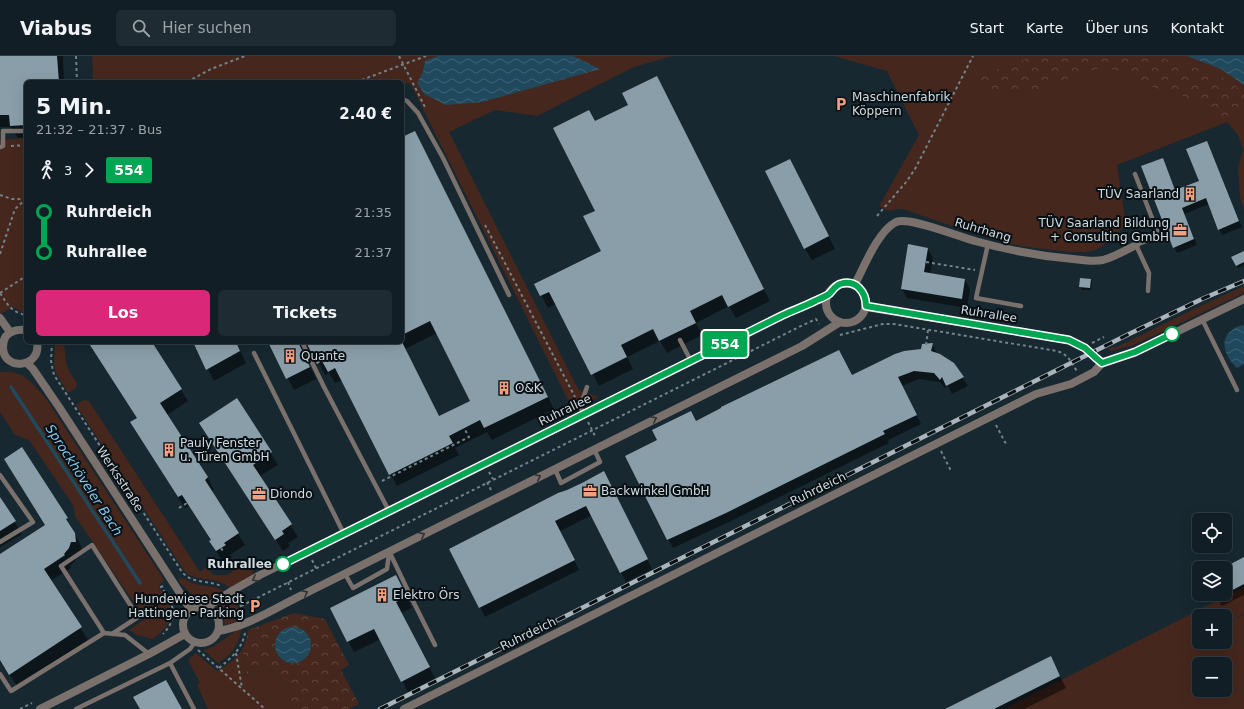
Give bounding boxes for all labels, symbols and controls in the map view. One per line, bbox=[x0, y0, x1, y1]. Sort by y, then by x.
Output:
search box bbox=[116, 10, 396, 46]
text: Viabus bbox=[20, 17, 92, 39]
icon: search bbox=[130, 17, 152, 39]
text: Hier suchen bbox=[162, 19, 252, 37]
text: Start bbox=[970, 20, 1004, 36]
text: Karte bbox=[1026, 20, 1063, 36]
text: Über uns bbox=[1085, 20, 1148, 36]
text: Kontakt bbox=[1170, 20, 1224, 36]
place label: Maschinenfabrik Köppern bbox=[852, 90, 951, 118]
text: 5 Min. bbox=[36, 94, 112, 119]
parking icon: Maschinenfabrik Köppern bbox=[833, 96, 849, 112]
text: 2.40 € bbox=[339, 105, 392, 123]
text: 21:32 – 21:37 · Bus bbox=[36, 122, 162, 137]
icon: walk bbox=[36, 159, 58, 181]
icon: forward bbox=[78, 159, 100, 181]
text: 554 bbox=[114, 162, 144, 178]
text: 3 bbox=[64, 163, 72, 178]
place label: TÜV Saarland bbox=[1097, 185, 1179, 201]
building icon: TÜV Saarland bbox=[1182, 186, 1198, 202]
text: Ruhrdeich bbox=[66, 203, 152, 221]
text: 21:35 bbox=[355, 205, 392, 220]
place label: TÜV Saarland Bildung + Consulting GmbH bbox=[1038, 214, 1169, 244]
street label: Ruhrhang bbox=[953, 215, 1013, 245]
office icon: TÜV Saarland Bildung + Consulting GmbH bbox=[1172, 222, 1188, 238]
text: Ruhrallee bbox=[66, 243, 147, 261]
text: 21:37 bbox=[355, 245, 392, 260]
button: Los bbox=[36, 290, 210, 336]
button: Tickets bbox=[218, 290, 392, 336]
street label: Ruhrallee bbox=[960, 303, 1018, 325]
unlabelled marker bbox=[1164, 326, 1180, 342]
line badge: 554 bbox=[702, 331, 748, 357]
text: 554 bbox=[710, 336, 740, 352]
building icon: Quante bbox=[282, 348, 298, 364]
place label: Quante bbox=[301, 349, 345, 363]
building icon: O&K bbox=[496, 380, 512, 396]
place label: O&K bbox=[515, 381, 543, 395]
street label: Ruhrallee bbox=[536, 391, 594, 429]
one-way arrow bbox=[650, 416, 658, 424]
water label: Sprockhöveler Bach bbox=[42, 422, 126, 538]
place label: Pauly Fenster u. Türen GmbH bbox=[180, 436, 270, 464]
building icon: Pauly Fenster u. Türen GmbH bbox=[161, 442, 177, 458]
street label: Werksstraße bbox=[94, 444, 146, 514]
street label: Ruhrdeich bbox=[788, 469, 848, 509]
one-way arrow bbox=[534, 475, 541, 482]
office icon: Backwinkel GmbH bbox=[582, 483, 598, 499]
place label: Backwinkel GmbH bbox=[601, 484, 710, 498]
office icon: Diondo bbox=[251, 486, 267, 502]
place label: Diondo bbox=[270, 487, 312, 501]
map controls bbox=[1192, 513, 1232, 697]
button: locate bbox=[1192, 513, 1232, 553]
one-way arrow bbox=[417, 532, 425, 540]
marker: Ruhrallee bbox=[275, 556, 291, 572]
place label: Ruhrallee bbox=[207, 557, 272, 571]
button: layers bbox=[1192, 561, 1232, 601]
one-way arrow bbox=[251, 574, 259, 581]
place label: Elektro Örs bbox=[393, 586, 459, 602]
building icon: Elektro Örs bbox=[374, 587, 390, 603]
one-way arrow bbox=[301, 591, 309, 598]
place label: Hundewiese Stadt Hattingen - Parking bbox=[128, 592, 244, 620]
parking icon: Hundewiese Stadt Hattingen - Parking bbox=[247, 598, 263, 614]
button: + bbox=[1192, 609, 1232, 649]
street label: Ruhrdeich bbox=[498, 614, 558, 654]
button: − bbox=[1192, 657, 1232, 697]

